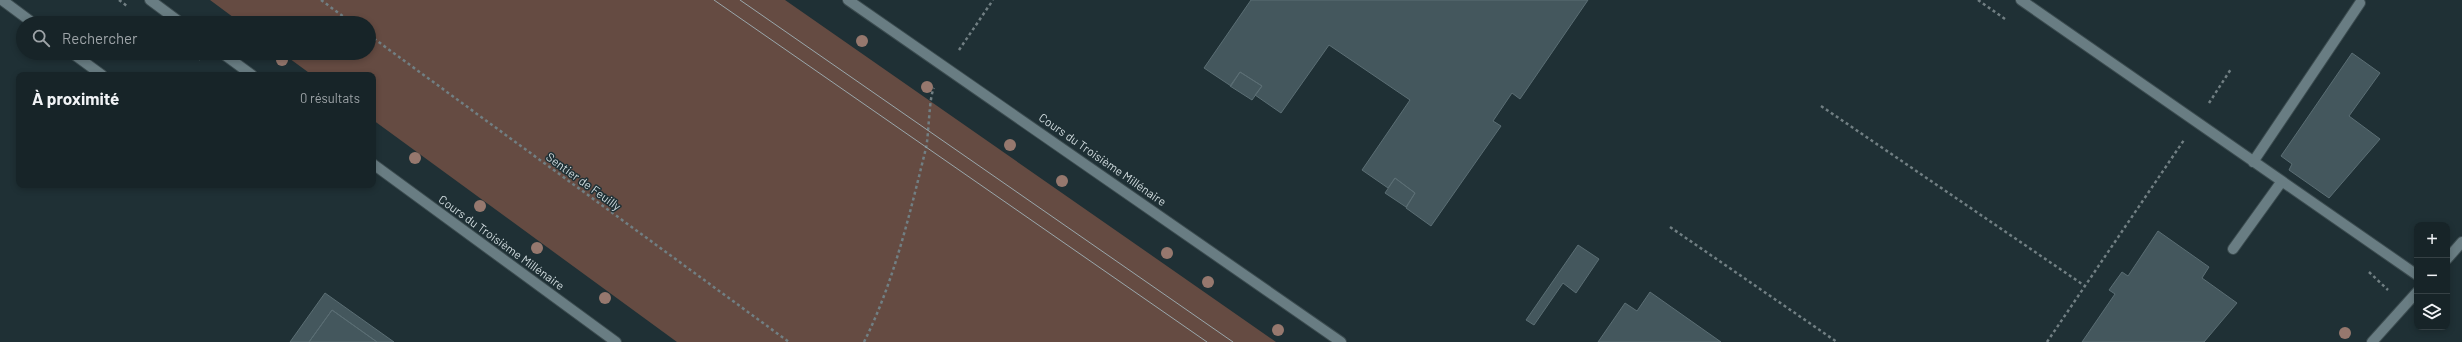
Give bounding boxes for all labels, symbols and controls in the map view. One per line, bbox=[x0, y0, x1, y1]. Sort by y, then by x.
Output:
search box bbox=[16, 16, 376, 60]
icon: search bbox=[30, 27, 52, 49]
text: Rechercher bbox=[62, 29, 138, 47]
text: À proximité bbox=[32, 88, 119, 108]
text: 0 résultats bbox=[300, 90, 360, 106]
street label: Cours du Troisième Millénaire bbox=[1037, 110, 1169, 208]
street label: Sentier de Feuilly bbox=[544, 149, 625, 213]
street label: Cours du Troisième Millénaire bbox=[436, 192, 568, 292]
map controls bbox=[2414, 222, 2450, 330]
button: + bbox=[2414, 222, 2450, 258]
button: − bbox=[2414, 258, 2450, 294]
button: layers bbox=[2414, 294, 2450, 330]

